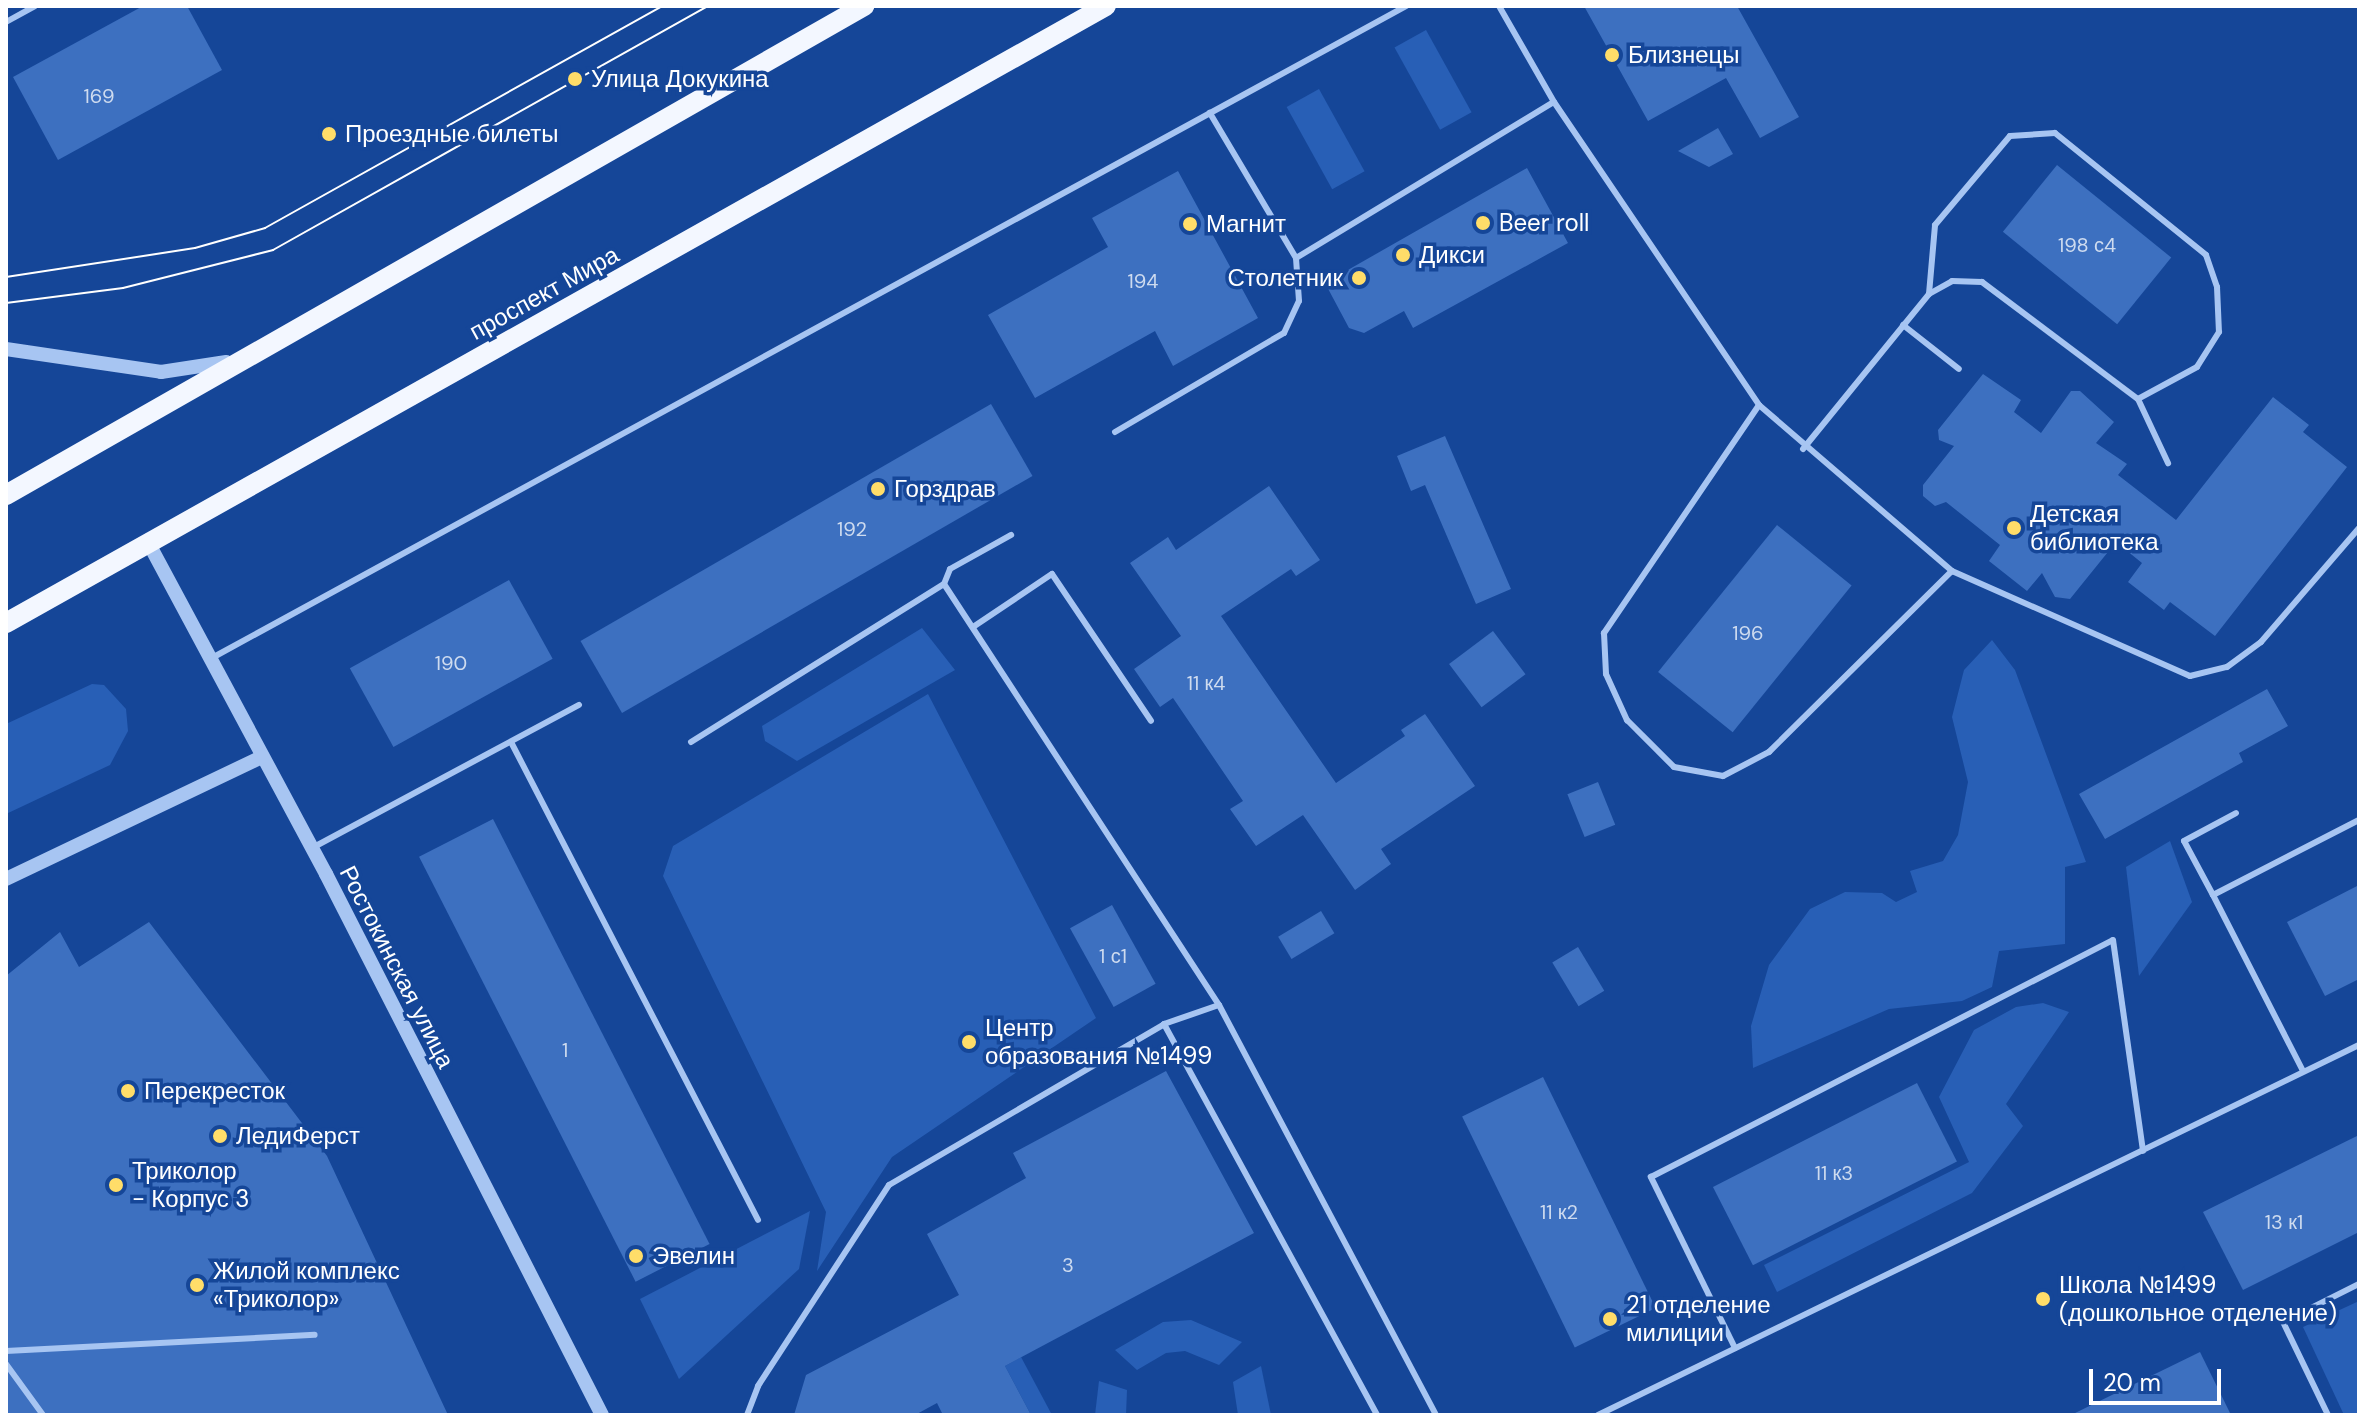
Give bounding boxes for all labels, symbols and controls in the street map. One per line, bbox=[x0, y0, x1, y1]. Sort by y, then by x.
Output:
place label: Близнецы bbox=[1628, 41, 1739, 69]
marker: Близнецы bbox=[1603, 46, 1621, 64]
place label: Улица Докукина bbox=[591, 65, 769, 93]
marker: Улица Докукина bbox=[566, 70, 584, 88]
house number: 169 bbox=[84, 84, 114, 108]
place label: Проездные билеты bbox=[345, 120, 558, 148]
marker: Проездные билеты bbox=[320, 125, 338, 143]
place label: Beer roll bbox=[1499, 209, 1589, 237]
place label: Магнит bbox=[1206, 210, 1286, 238]
marker: Beer roll bbox=[1474, 214, 1492, 232]
marker: Магнит bbox=[1181, 215, 1199, 233]
house number: 198 с4 bbox=[2058, 233, 2116, 257]
street label: проспект Мира bbox=[464, 240, 624, 346]
place label: Дикси bbox=[1419, 241, 1485, 269]
marker: Дикси bbox=[1394, 246, 1412, 264]
place label: Столетник bbox=[1227, 264, 1343, 292]
house number: 194 bbox=[1128, 269, 1158, 293]
marker: Столетник bbox=[1350, 269, 1368, 287]
place label: Горздрав bbox=[894, 475, 996, 503]
marker: Горздрав bbox=[869, 480, 887, 498]
place label: Детская библиотека bbox=[2030, 500, 2158, 556]
house number: 192 bbox=[837, 517, 867, 541]
marker: Детская библиотека bbox=[2005, 519, 2023, 537]
house number: 196 bbox=[1732, 621, 1764, 645]
house number: 190 bbox=[435, 651, 467, 675]
house number: 11 к4 bbox=[1187, 671, 1225, 695]
street label: Ростокинская улица bbox=[333, 861, 461, 1073]
house number: 1 с1 bbox=[1099, 944, 1127, 968]
place label: Центр образования №1499 bbox=[985, 1014, 1212, 1070]
marker: Центр образования №1499 bbox=[960, 1033, 978, 1051]
house number: 1 bbox=[562, 1038, 568, 1062]
place label: Перекресток bbox=[144, 1077, 285, 1105]
marker: Перекресток bbox=[119, 1082, 137, 1100]
place label: ЛедиФерст bbox=[236, 1122, 360, 1150]
marker: ЛедиФерст bbox=[211, 1127, 229, 1145]
place label: Триколор - Корпус 3 bbox=[132, 1157, 249, 1213]
house number: 11 к3 bbox=[1815, 1161, 1853, 1185]
marker: Триколор - Корпус 3 bbox=[107, 1176, 125, 1194]
house number: 11 к2 bbox=[1540, 1200, 1578, 1224]
house number: 13 к1 bbox=[2265, 1210, 2303, 1234]
place label: Эвелин bbox=[652, 1242, 735, 1270]
marker: Эвелин bbox=[627, 1247, 645, 1265]
house number: 3 bbox=[1062, 1253, 1074, 1277]
place label: Жилой комплекс «Триколор» bbox=[213, 1257, 400, 1313]
place label: Школа №1499 (дошкольное отделение) bbox=[2059, 1271, 2337, 1327]
marker: Жилой комплекс «Триколор» bbox=[188, 1276, 206, 1294]
marker: Школа №1499 (дошкольное отделение) bbox=[2034, 1290, 2052, 1308]
place label: 21 отделение милиции bbox=[1626, 1291, 1771, 1347]
marker: 21 отделение милиции bbox=[1601, 1310, 1619, 1328]
scale bar bbox=[2093, 1353, 2225, 1403]
text: 20 m bbox=[2103, 1367, 2161, 1398]

